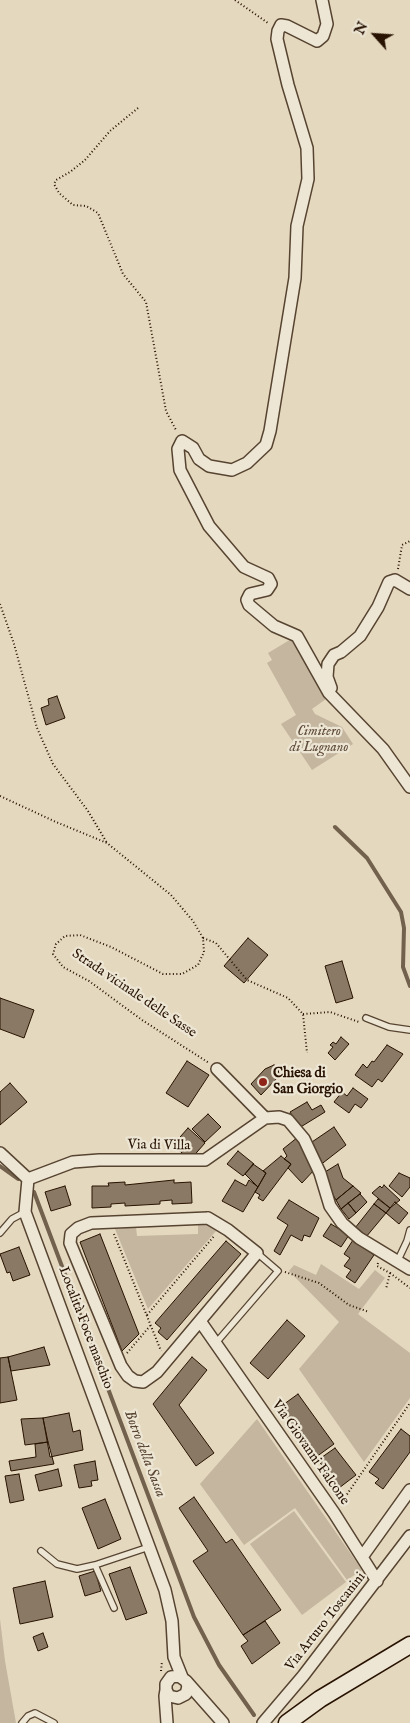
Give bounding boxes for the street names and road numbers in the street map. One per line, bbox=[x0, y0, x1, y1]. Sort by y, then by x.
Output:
street label: Strada vicinale delle Sasse bbox=[69, 946, 199, 1042]
street label: Via di Villa bbox=[127, 1137, 191, 1155]
street label: Località Foce maschio bbox=[54, 1265, 116, 1391]
street label: Via Giovanni Falcone bbox=[268, 1397, 352, 1509]
street label: Via Arturo Toscanini bbox=[282, 1569, 370, 1675]

